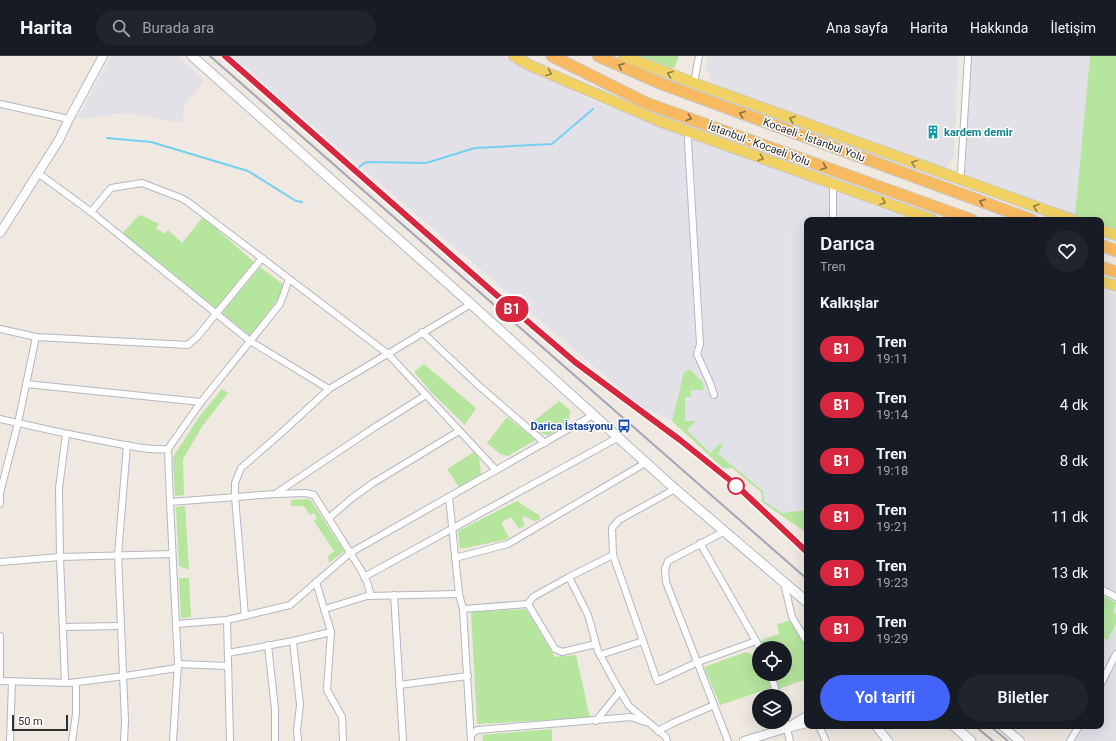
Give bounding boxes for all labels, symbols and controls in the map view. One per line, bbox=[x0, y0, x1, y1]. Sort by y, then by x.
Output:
search box bbox=[96, 10, 376, 46]
text: Harita bbox=[20, 16, 72, 39]
icon: search bbox=[110, 17, 132, 39]
text: Burada ara bbox=[142, 19, 214, 37]
text: Ana sayfa bbox=[826, 20, 888, 36]
text: Harita bbox=[910, 20, 948, 36]
text: Hakkında bbox=[970, 20, 1028, 36]
text: İletişim bbox=[1050, 20, 1096, 36]
one-way arrow bbox=[617, 63, 625, 71]
one-way arrow bbox=[545, 69, 552, 77]
one-way arrow bbox=[666, 70, 673, 78]
one-way arrow bbox=[738, 110, 745, 118]
one-way arrow bbox=[685, 114, 692, 122]
street label: Kocaeli - İstanbul Yolu bbox=[761, 115, 867, 165]
one-way arrow bbox=[788, 115, 795, 123]
street label: İstanbul - Kocaeli Yolu bbox=[706, 119, 812, 169]
building icon: kardem demir bbox=[925, 124, 941, 140]
place label: kardem demir bbox=[944, 126, 1013, 139]
one-way arrow bbox=[757, 153, 764, 161]
one-way arrow bbox=[910, 160, 917, 168]
one-way arrow bbox=[821, 162, 828, 171]
one-way arrow bbox=[879, 197, 886, 206]
one-way arrow bbox=[978, 198, 985, 206]
one-way arrow bbox=[1033, 203, 1040, 212]
button: heart bbox=[1046, 230, 1088, 272]
text: Darıca bbox=[820, 232, 875, 255]
text: Tren bbox=[820, 259, 846, 274]
text: Kalkışlar bbox=[820, 294, 879, 312]
line badge: B1 bbox=[494, 296, 530, 322]
text: B1 bbox=[504, 301, 520, 317]
text: Tren bbox=[876, 333, 907, 351]
text: 1 dk bbox=[1060, 340, 1088, 358]
text: B1 bbox=[834, 341, 850, 357]
text: 19:11 bbox=[876, 351, 908, 366]
text: Tren bbox=[876, 389, 907, 407]
text: 4 dk bbox=[1060, 396, 1088, 414]
text: B1 bbox=[834, 397, 850, 413]
text: 19:14 bbox=[876, 407, 908, 422]
bus stop icon: Darica İstasyonu bbox=[616, 418, 632, 434]
place label: Darica İstasyonu bbox=[531, 419, 613, 433]
text: Tren bbox=[876, 445, 907, 463]
text: 8 dk bbox=[1060, 452, 1088, 470]
text: B1 bbox=[834, 453, 850, 469]
text: 19:18 bbox=[876, 463, 908, 478]
unlabelled marker bbox=[727, 477, 745, 495]
text: Tren bbox=[876, 501, 907, 519]
text: 11 dk bbox=[1051, 508, 1088, 526]
text: B1 bbox=[834, 509, 850, 525]
text: 19:21 bbox=[876, 519, 908, 534]
text: Tren bbox=[876, 557, 907, 575]
text: 13 dk bbox=[1051, 564, 1088, 582]
text: B1 bbox=[834, 565, 850, 581]
text: 19:23 bbox=[876, 575, 908, 590]
text: Tren bbox=[876, 613, 907, 631]
text: 19 dk bbox=[1051, 620, 1088, 638]
text: B1 bbox=[834, 621, 850, 637]
text: 19:29 bbox=[876, 631, 908, 646]
map controls bbox=[752, 641, 792, 729]
button: locate bbox=[752, 641, 792, 681]
button: Yol tarifi bbox=[820, 675, 950, 721]
button: Biletler bbox=[958, 675, 1088, 721]
button: layers bbox=[752, 689, 792, 729]
scale bar bbox=[12, 713, 68, 732]
text: 50 m bbox=[18, 715, 43, 728]

